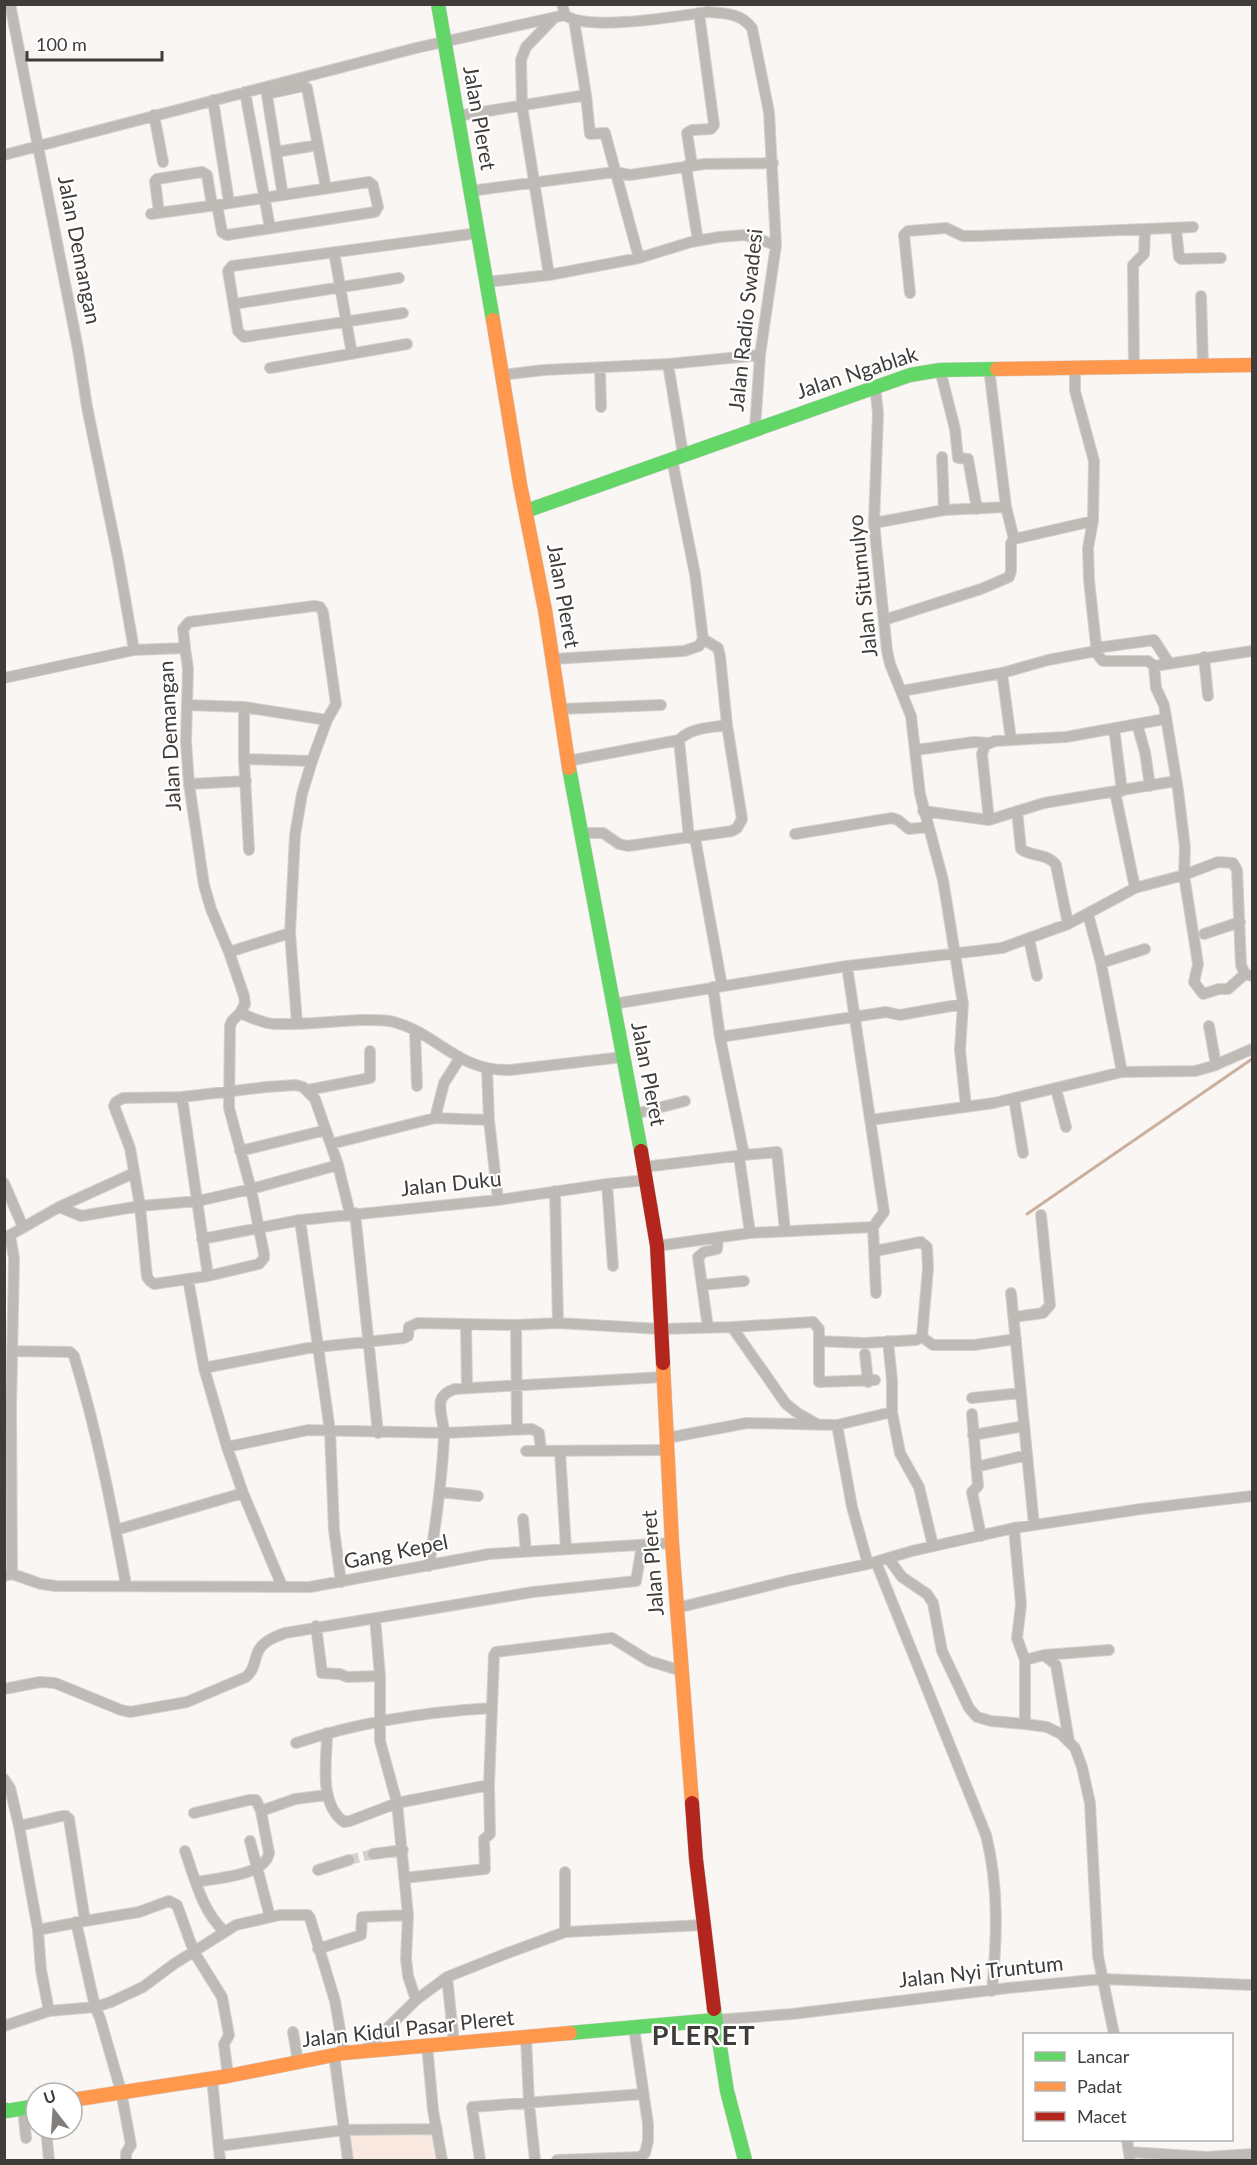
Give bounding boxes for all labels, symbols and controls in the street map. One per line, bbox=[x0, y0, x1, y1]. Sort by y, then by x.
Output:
scale bar bbox=[27, 24, 162, 62]
text: 100 m bbox=[36, 33, 87, 55]
street label: Jalan Pleret bbox=[459, 64, 502, 172]
street label: Jalan Demangan bbox=[54, 173, 107, 326]
street label: Jalan Radio Swadesi bbox=[722, 227, 767, 413]
street label: Jalan Ngablak bbox=[793, 340, 921, 403]
street label: Jalan Situmulyo bbox=[842, 513, 881, 659]
street label: Jalan Pleret bbox=[543, 542, 586, 650]
street label: Jalan Demangan bbox=[152, 660, 185, 812]
street label: Jalan Pleret bbox=[627, 1019, 672, 1128]
street label: Jalan Duku bbox=[399, 1165, 503, 1200]
street label: Jalan Pleret bbox=[635, 1509, 668, 1617]
street label: Gang Kepel bbox=[341, 1528, 450, 1573]
street label: Jalan Nyi Truntum bbox=[897, 1949, 1064, 1992]
street label: Jalan Kidul Pasar Pleret bbox=[300, 2004, 516, 2051]
district label: PLERET bbox=[652, 2018, 756, 2051]
legend bbox=[1023, 2033, 1233, 2141]
text: Lancar bbox=[1077, 2045, 1130, 2067]
text: Padat bbox=[1077, 2075, 1122, 2097]
north arrow bbox=[24, 2081, 84, 2141]
text: U bbox=[41, 2085, 58, 2107]
text: Macet bbox=[1077, 2105, 1127, 2127]

